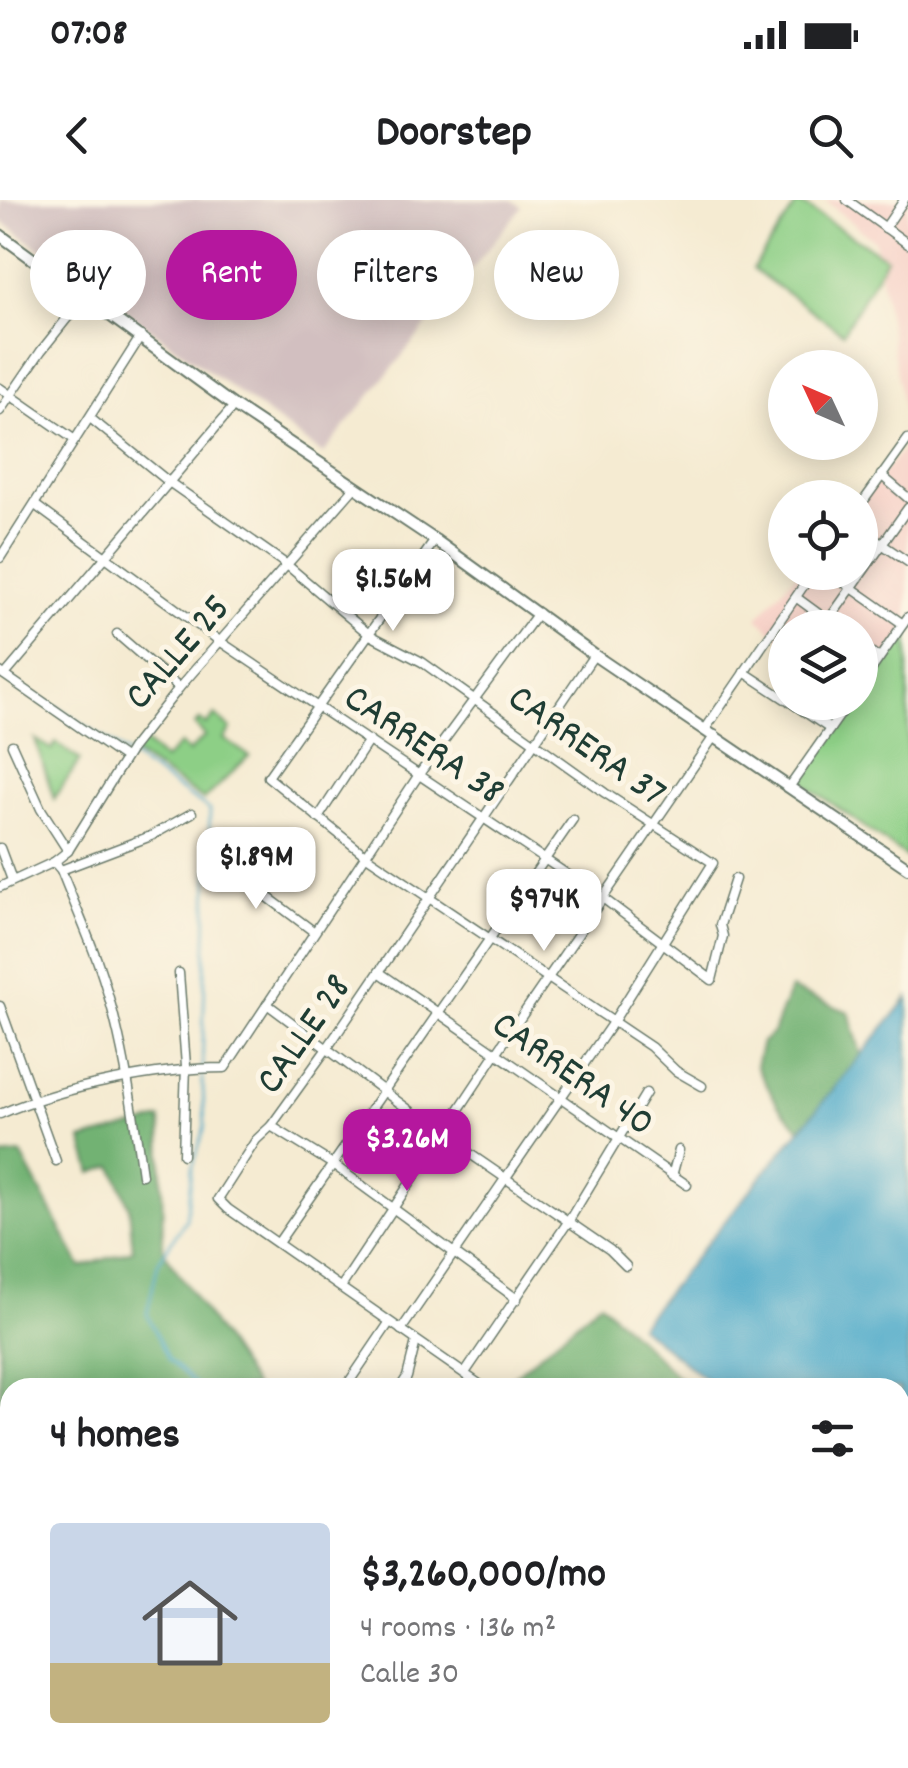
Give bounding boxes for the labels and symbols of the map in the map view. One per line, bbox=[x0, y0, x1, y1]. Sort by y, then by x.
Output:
north arrow bbox=[768, 350, 878, 460]
pin: $1.56M bbox=[312, 549, 474, 634]
street label: CALLE 25 bbox=[113, 584, 247, 725]
street label: CARRERA 38 bbox=[331, 673, 514, 822]
street label: CARRERA 37 bbox=[494, 673, 676, 824]
pin: $1.89M bbox=[175, 827, 337, 912]
pin: $974K bbox=[474, 869, 614, 954]
street label: CALLE 28 bbox=[244, 964, 368, 1107]
street label: CARRERA 40 bbox=[478, 999, 664, 1153]
pin: $3.26M bbox=[326, 1109, 488, 1194]

